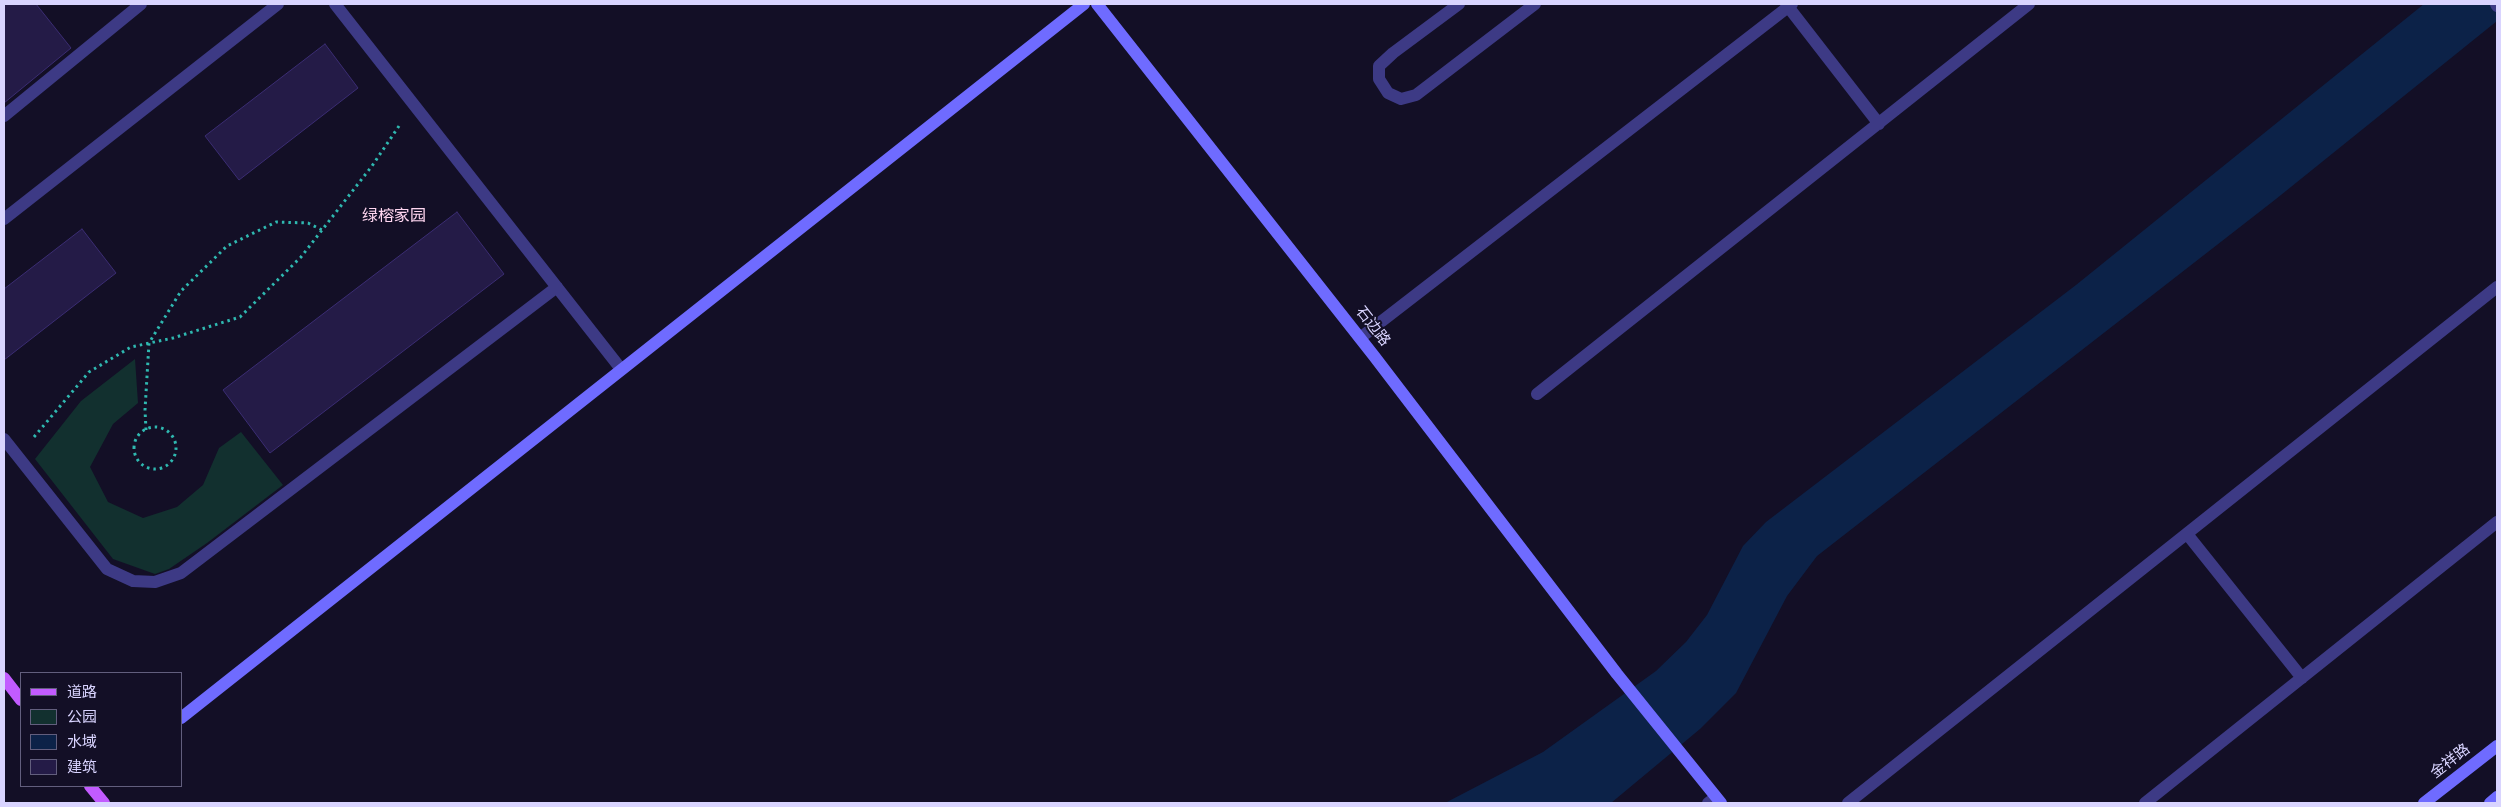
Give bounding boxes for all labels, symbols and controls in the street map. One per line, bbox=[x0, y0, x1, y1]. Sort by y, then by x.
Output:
district label: 绿榕家园 bbox=[362, 207, 426, 227]
street label: 石边路 bbox=[1351, 304, 1393, 350]
legend bbox=[20, 672, 182, 787]
text: 道路 bbox=[67, 682, 97, 703]
text: 公园 bbox=[67, 707, 97, 728]
text: 水域 bbox=[67, 732, 97, 753]
street label: 金祥路 bbox=[2428, 741, 2474, 783]
text: 建筑 bbox=[67, 757, 97, 778]

